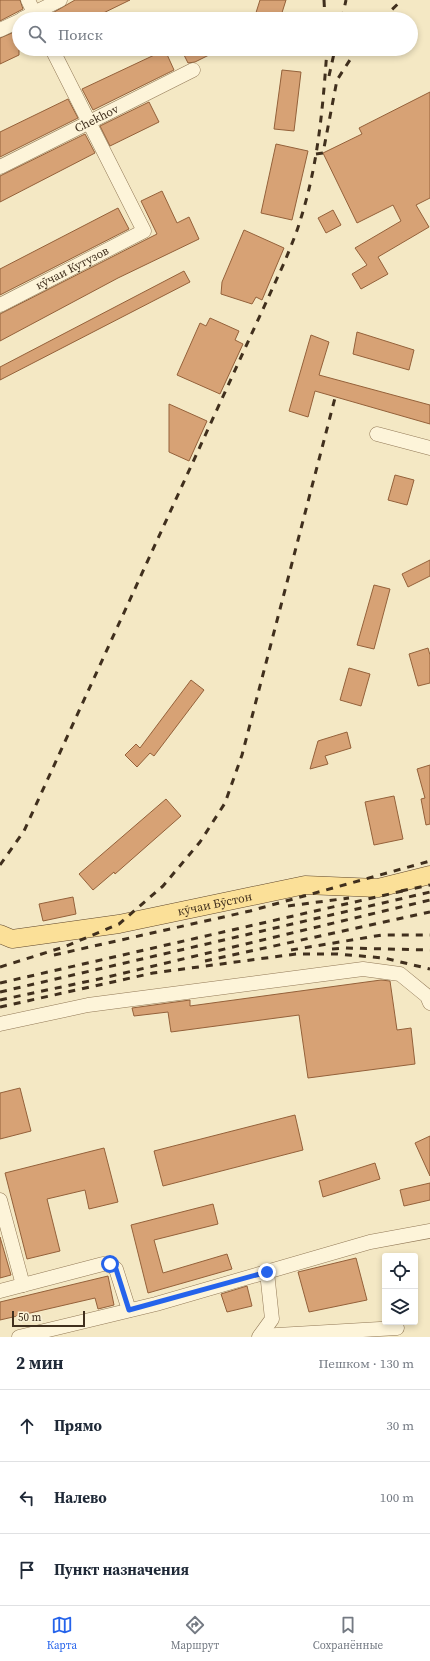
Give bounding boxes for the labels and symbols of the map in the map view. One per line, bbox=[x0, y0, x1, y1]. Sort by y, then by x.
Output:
street label: Chekhov bbox=[72, 101, 121, 136]
street label: кӯчаи Кутузов bbox=[33, 243, 111, 293]
street label: кӯчаи Бӯстон bbox=[176, 888, 254, 920]
route start bbox=[101, 1255, 119, 1273]
route end bbox=[258, 1263, 276, 1281]
scale bar bbox=[12, 1309, 85, 1328]

